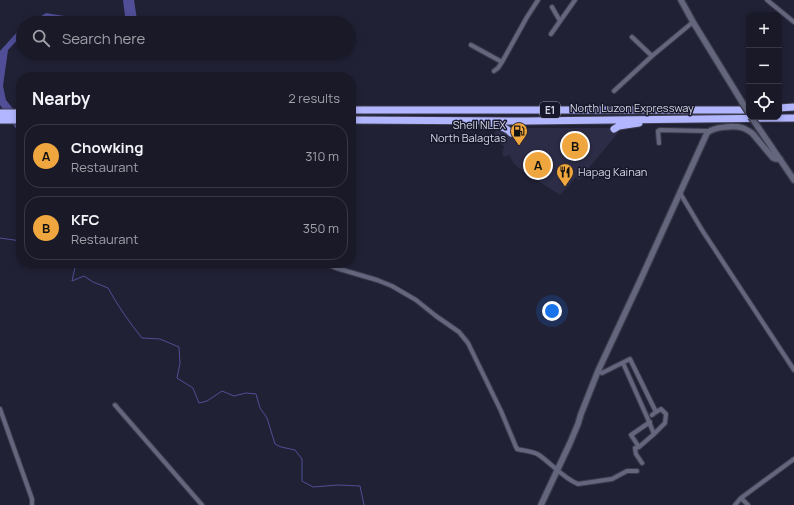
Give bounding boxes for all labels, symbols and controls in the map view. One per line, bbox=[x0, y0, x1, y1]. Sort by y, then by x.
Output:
map controls bbox=[746, 12, 782, 120]
button: + bbox=[746, 12, 782, 48]
search box bbox=[16, 16, 356, 60]
icon: search bbox=[30, 27, 52, 49]
text: Search here bbox=[62, 28, 145, 49]
button: − bbox=[746, 48, 782, 84]
button: locate bbox=[746, 84, 782, 120]
text: Nearby bbox=[32, 87, 90, 110]
text: 2 results bbox=[288, 89, 340, 107]
street label: North Luzon Expressway bbox=[570, 100, 694, 115]
road number: E1 bbox=[540, 102, 560, 118]
place label: Shell NLEX North Balagtas bbox=[431, 117, 506, 145]
fuel station icon: Shell NLEX North Balagtas bbox=[509, 121, 529, 146]
pin: B bbox=[562, 131, 588, 161]
text: Chowking bbox=[71, 137, 143, 158]
text: A bbox=[42, 147, 50, 165]
text: 310 m bbox=[305, 147, 339, 165]
pin: A bbox=[525, 150, 551, 180]
text: Restaurant bbox=[71, 158, 138, 176]
restaurant icon: Hapag Kainan bbox=[555, 162, 575, 187]
place label: Hapag Kainan bbox=[578, 164, 647, 179]
text: KFC bbox=[71, 209, 100, 230]
text: B bbox=[42, 219, 50, 237]
text: 350 m bbox=[303, 219, 339, 237]
text: Restaurant bbox=[71, 230, 138, 248]
your location bbox=[542, 301, 562, 321]

